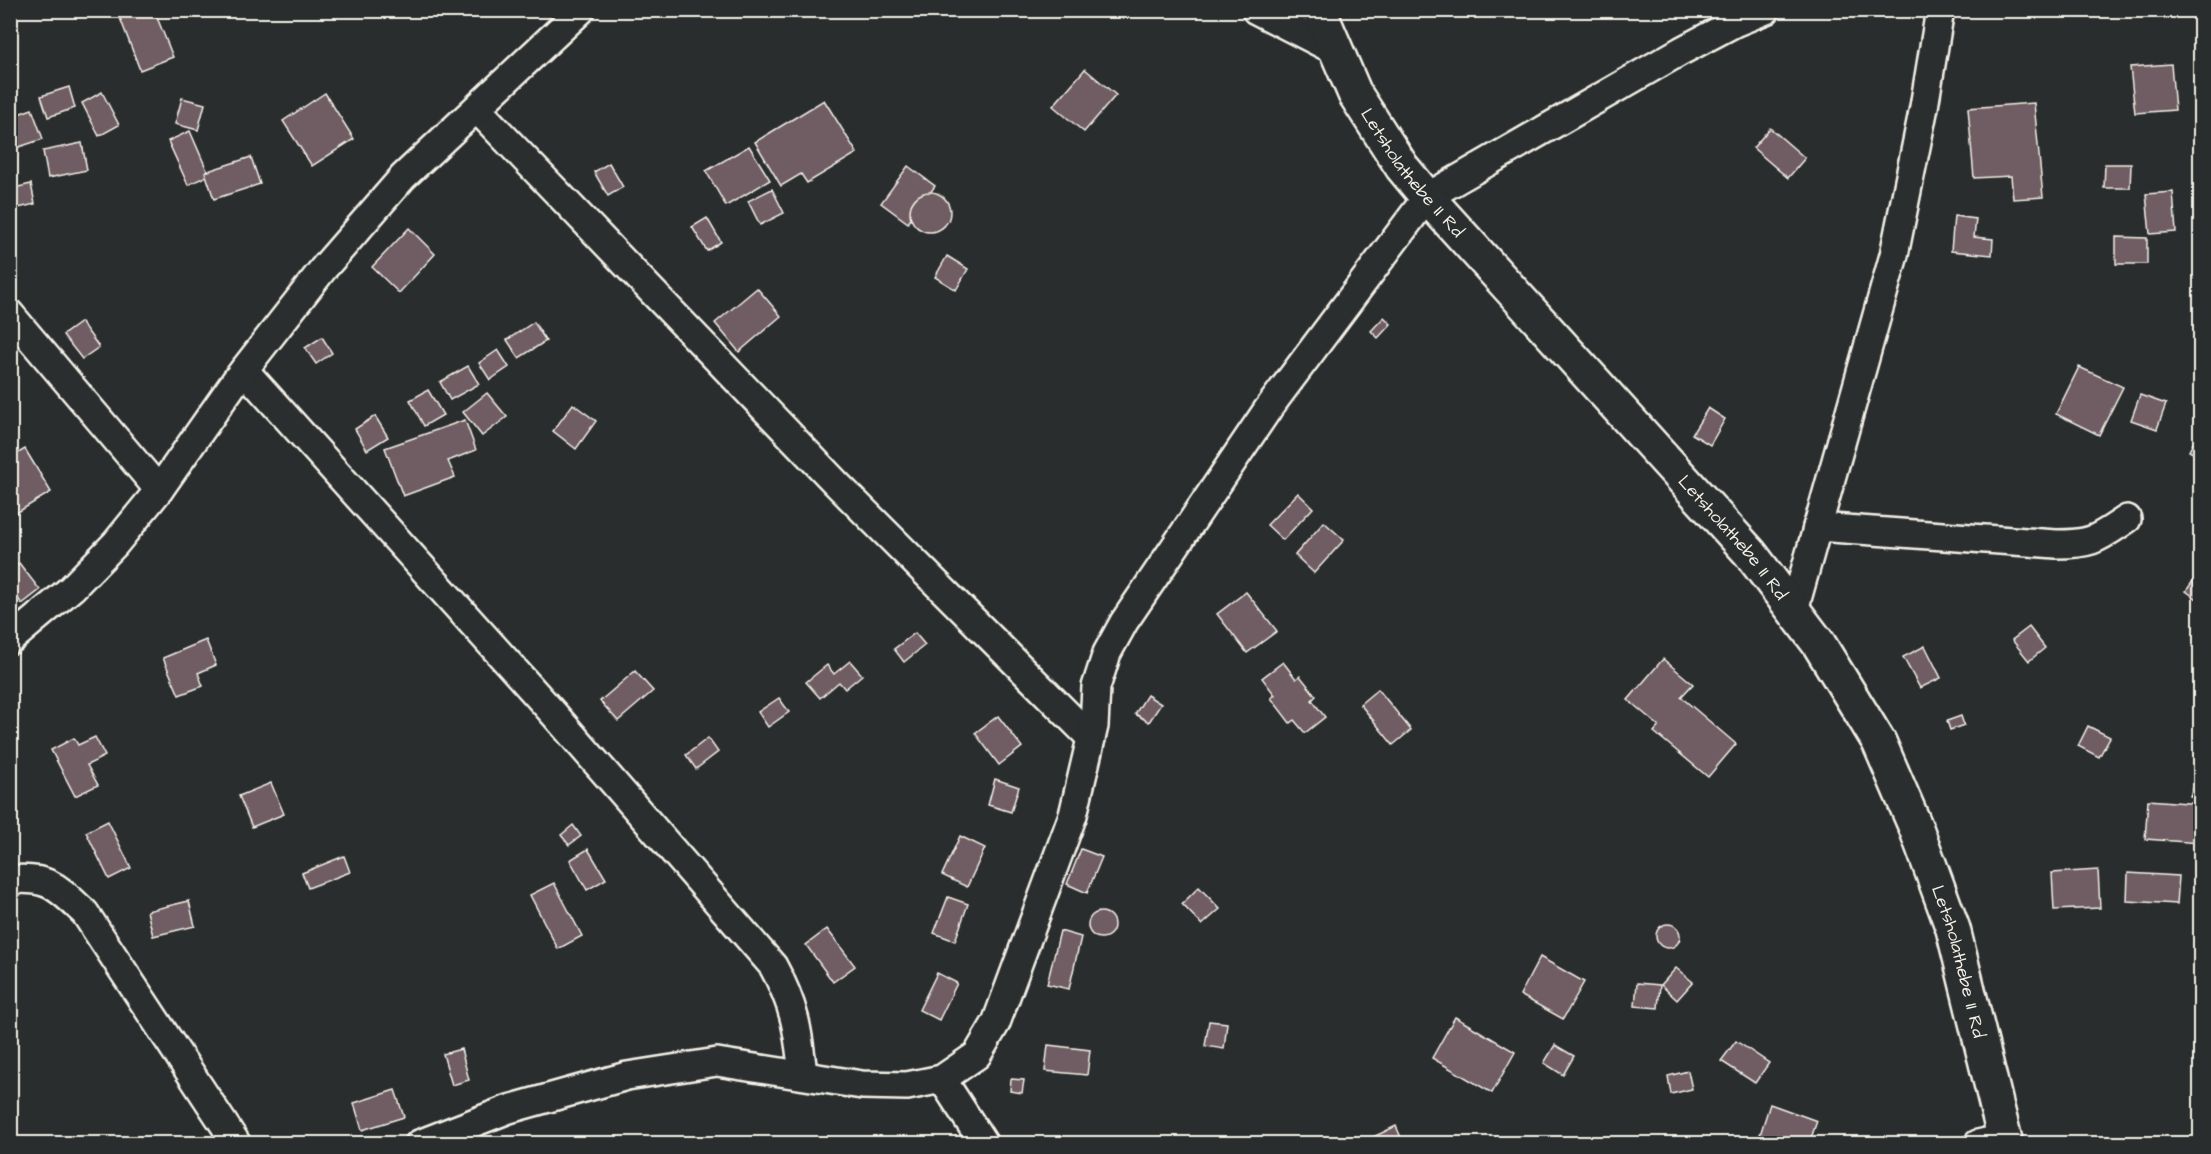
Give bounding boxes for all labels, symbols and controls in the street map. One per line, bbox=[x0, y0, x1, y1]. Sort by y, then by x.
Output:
street label: Letsholathebe II Rd bbox=[1354, 103, 1470, 243]
street label: Letsholathebe II Rd bbox=[1672, 470, 1793, 605]
street label: Letsholathebe II Rd bbox=[1925, 882, 1991, 1040]

